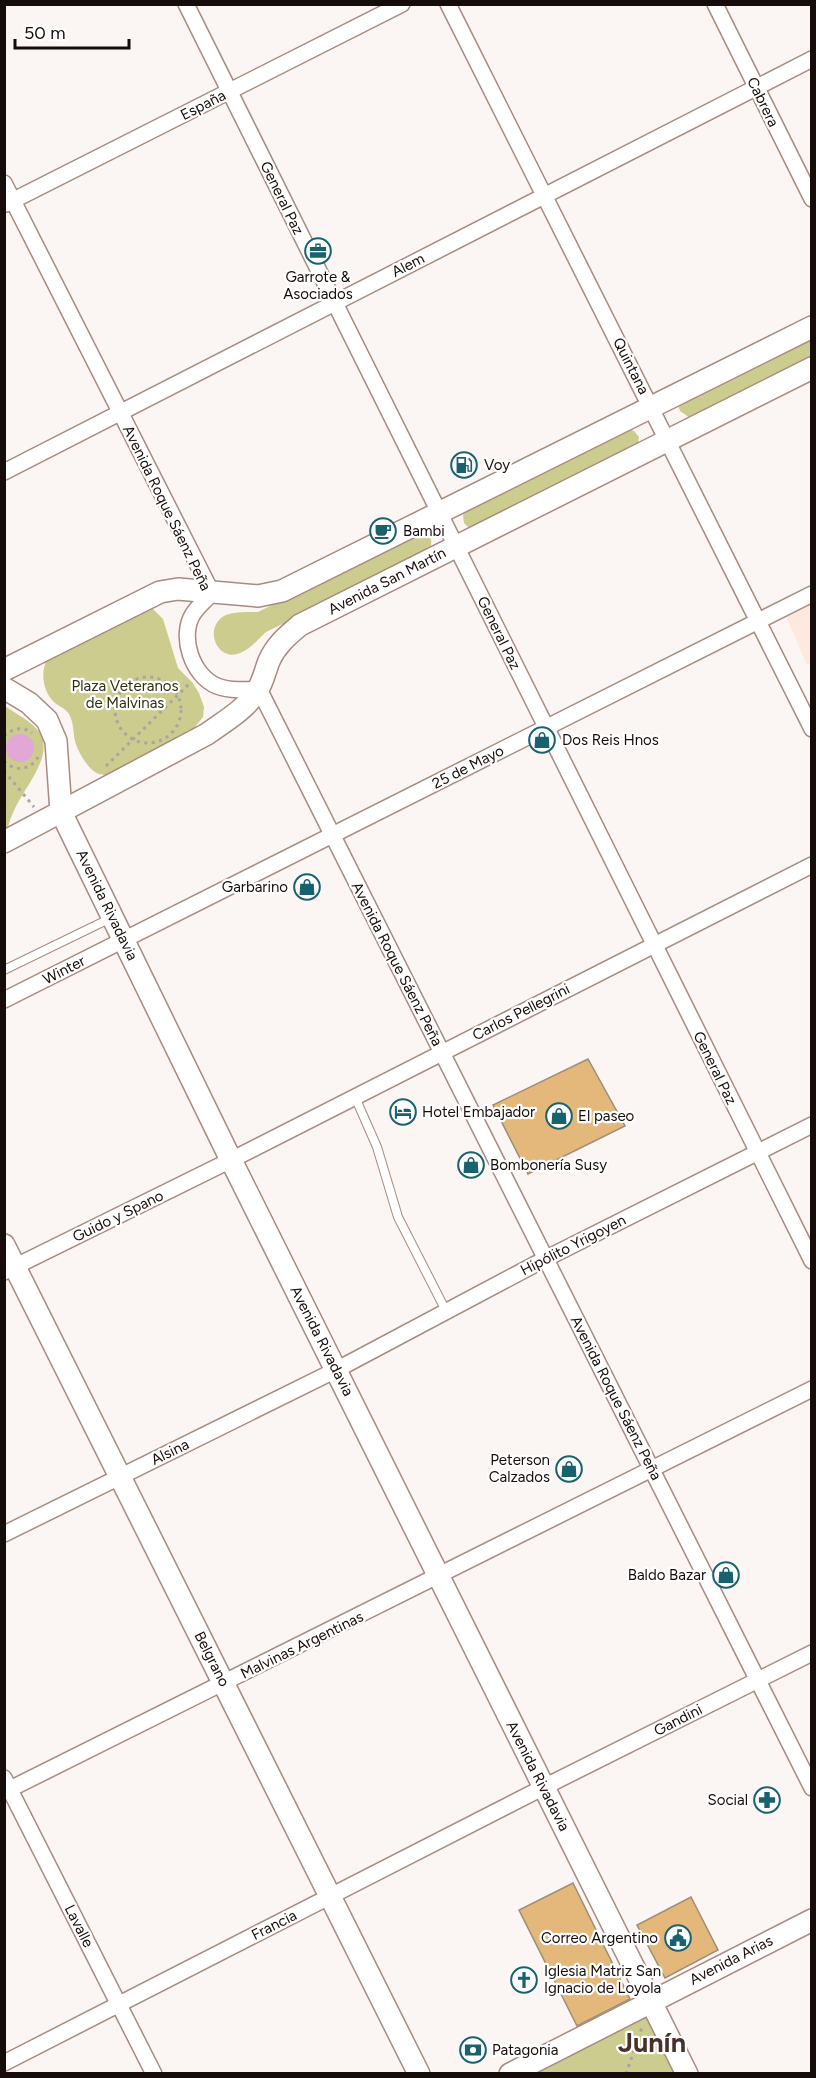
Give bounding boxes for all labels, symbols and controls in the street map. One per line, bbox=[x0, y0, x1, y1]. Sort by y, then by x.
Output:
scale bar bbox=[15, 12, 129, 50]
text: 50 m bbox=[24, 22, 66, 44]
street label: Cabrera bbox=[743, 74, 783, 130]
street label: España bbox=[177, 86, 229, 124]
street label: General Paz bbox=[256, 158, 308, 238]
office icon: Garrote & Asociados bbox=[303, 236, 333, 266]
street label: Alem bbox=[389, 249, 427, 281]
place label: Garrote & Asociados bbox=[283, 268, 353, 303]
street label: Quintana bbox=[609, 335, 653, 397]
street label: Avenida Roque Sáenz Peña bbox=[119, 422, 215, 594]
fuel station icon: Voy bbox=[449, 450, 479, 480]
place label: Voy bbox=[484, 456, 510, 474]
cafe icon: Bambi bbox=[368, 516, 398, 546]
place label: Bambi bbox=[403, 522, 445, 540]
street label: Avenida San Martín bbox=[325, 544, 449, 618]
street label: General Paz bbox=[473, 593, 525, 673]
park label: Plaza Veteranos de Malvinas bbox=[72, 677, 178, 712]
shop icon: Dos Reis Hnos bbox=[527, 725, 557, 755]
place label: Dos Reis Hnos bbox=[562, 731, 659, 749]
street label: 25 de Mayo bbox=[429, 741, 507, 793]
street label: Avenida Rivadavia bbox=[72, 847, 142, 963]
shop icon: Garbarino bbox=[292, 872, 322, 902]
place label: Garbarino bbox=[222, 878, 288, 896]
street label: Avenida Roque Sáenz Peña bbox=[348, 879, 446, 1049]
street label: Winter bbox=[40, 952, 88, 988]
street label: Carlos Pellegrini bbox=[469, 980, 573, 1044]
street label: General Paz bbox=[689, 1028, 741, 1108]
hotel icon: Hotel Embajador bbox=[388, 1097, 418, 1127]
shop icon: El paseo bbox=[544, 1101, 574, 1131]
place label: Hotel Embajador bbox=[422, 1103, 535, 1121]
place label: El paseo bbox=[578, 1107, 635, 1125]
shop icon: Bombonería Susy bbox=[456, 1150, 486, 1180]
place label: Bombonería Susy bbox=[490, 1156, 607, 1174]
street label: Guido y Spano bbox=[70, 1186, 167, 1246]
street label: Hipólito Yrigoyen bbox=[517, 1211, 629, 1279]
street label: Avenida Rivadavia bbox=[286, 1283, 358, 1399]
street label: Avenida Roque Sáenz Peña bbox=[567, 1313, 665, 1483]
street label: Alsina bbox=[148, 1435, 192, 1469]
place label: Peterson Calzados bbox=[489, 1451, 550, 1486]
shop icon: Peterson Calzados bbox=[554, 1454, 584, 1484]
shop icon: Baldo Bazar bbox=[711, 1560, 741, 1590]
place label: Baldo Bazar bbox=[628, 1566, 706, 1584]
street label: Malvinas Argentinas bbox=[238, 1607, 366, 1683]
street label: Belgrano bbox=[191, 1629, 234, 1690]
street label: Gandini bbox=[651, 1700, 705, 1740]
street label: Avenida Rivadavia bbox=[502, 1718, 574, 1834]
pharmacy icon: Social bbox=[752, 1785, 782, 1815]
place label: Social bbox=[708, 1791, 748, 1809]
street label: Lavalle bbox=[61, 1902, 97, 1950]
street label: Francia bbox=[248, 1906, 300, 1944]
public building icon: Correo Argentino bbox=[663, 1923, 693, 1953]
place label: Correo Argentino bbox=[541, 1929, 658, 1947]
street label: Avenida Arias bbox=[686, 1931, 776, 1989]
place label: Iglesia Matriz San Ignacio de Loyola bbox=[544, 1962, 661, 1997]
church icon: Iglesia Matriz San Ignacio de Loyola bbox=[509, 1965, 539, 1995]
district label: Junín bbox=[618, 2026, 686, 2059]
bank icon: Patagonia bbox=[458, 2035, 488, 2065]
place label: Patagonia bbox=[492, 2041, 558, 2059]

